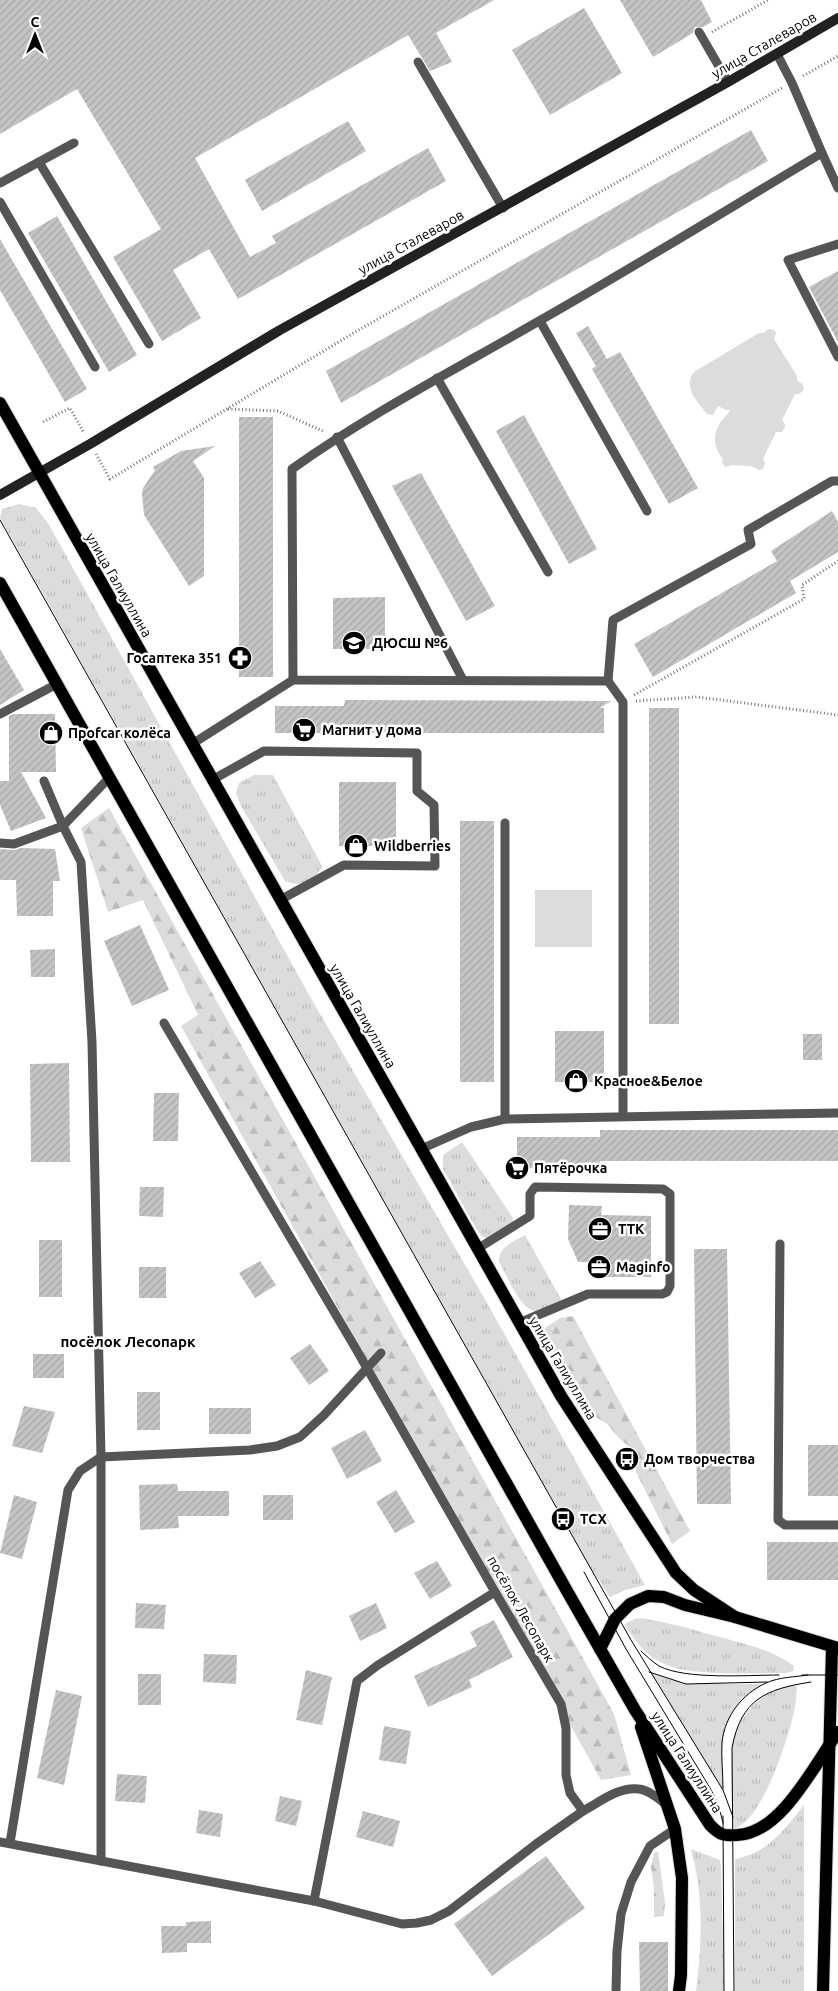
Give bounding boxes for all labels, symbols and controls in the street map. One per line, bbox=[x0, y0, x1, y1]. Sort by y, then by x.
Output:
street label: улица Сталеваров bbox=[709, 9, 819, 81]
north arrow bbox=[10, 10, 60, 60]
text: С bbox=[31, 14, 40, 30]
street label: улица Сталеваров bbox=[355, 206, 467, 278]
street label: улица Галиуллина bbox=[83, 530, 155, 640]
school or university icon: ДЮСШ №6 bbox=[341, 630, 367, 656]
place label: ДЮСШ №6 bbox=[372, 635, 448, 651]
pharmacy icon: Госаптека 351 bbox=[227, 645, 253, 671]
place label: Госаптека 351 bbox=[126, 650, 222, 666]
supermarket icon: Магнит у дома bbox=[291, 717, 317, 743]
shop icon: Проfcar колёса bbox=[38, 720, 64, 746]
place label: Магнит у дома bbox=[322, 722, 422, 738]
place label: Проfcar колёса bbox=[68, 725, 171, 741]
shop icon: Wildberries bbox=[343, 833, 369, 859]
place label: Wildberries bbox=[374, 838, 451, 854]
street label: улица Галиуллина bbox=[327, 961, 399, 1071]
shop icon: Красное&Белое bbox=[563, 1068, 589, 1094]
place label: Красное&Белое bbox=[594, 1073, 703, 1089]
supermarket icon: Пятёрочка bbox=[504, 1155, 530, 1181]
place label: Пятёрочка bbox=[534, 1160, 607, 1176]
office icon: ТТК bbox=[587, 1216, 613, 1242]
place label: ТТК bbox=[618, 1221, 645, 1237]
office icon: Maginfo bbox=[586, 1254, 612, 1280]
place label: Maginfo bbox=[616, 1259, 671, 1275]
street label: улица Галиуллина bbox=[526, 1314, 600, 1422]
district label: посёлок Лесопарк bbox=[61, 1333, 196, 1350]
bus stop icon: Дом творчества bbox=[614, 1446, 640, 1472]
place label: Дом творчества bbox=[644, 1451, 755, 1467]
bus stop icon: ТСХ bbox=[550, 1506, 576, 1532]
place label: ТСХ bbox=[580, 1511, 608, 1527]
street label: посёлок Лесопарк bbox=[484, 1553, 558, 1665]
street label: улица Галиуллина bbox=[648, 1708, 726, 1816]

